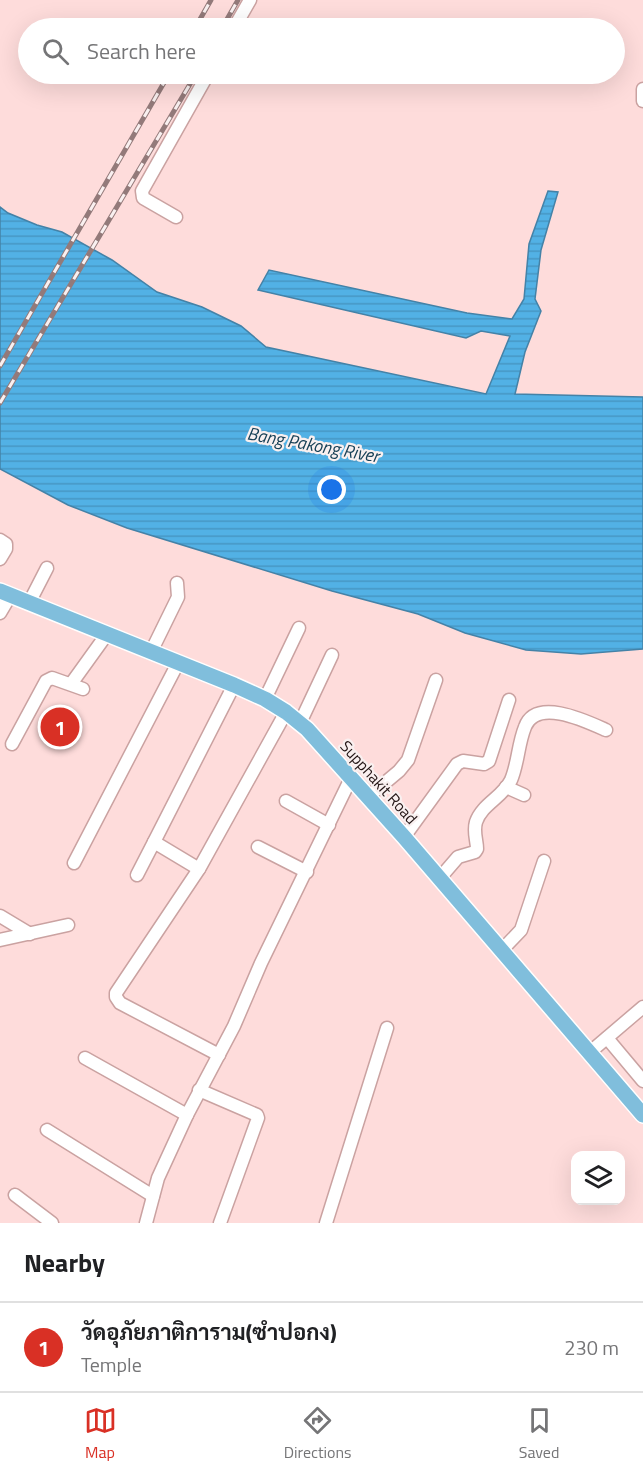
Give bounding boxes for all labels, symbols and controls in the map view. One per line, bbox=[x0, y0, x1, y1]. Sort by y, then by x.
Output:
search box bbox=[18, 18, 625, 84]
text: Search here bbox=[87, 34, 196, 68]
icon: search bbox=[39, 35, 72, 68]
water label: Bang Pakong River bbox=[245, 420, 383, 470]
your location bbox=[317, 475, 346, 504]
pin: 1 bbox=[40, 704, 80, 750]
street label: Supphakit Road bbox=[335, 735, 423, 829]
map controls bbox=[571, 1151, 625, 1205]
button: layers bbox=[571, 1151, 625, 1205]
text: Nearby bbox=[24, 1243, 105, 1282]
text: วัดอุภัยภาติการาม(ซำปอกง) bbox=[81, 1315, 337, 1349]
text: 1 bbox=[38, 1332, 49, 1363]
text: 230 m bbox=[564, 1332, 619, 1363]
text: Temple bbox=[81, 1349, 142, 1380]
tab: Map bbox=[84, 1404, 117, 1464]
tab: Directions bbox=[284, 1404, 352, 1464]
tab: Saved bbox=[519, 1404, 559, 1464]

